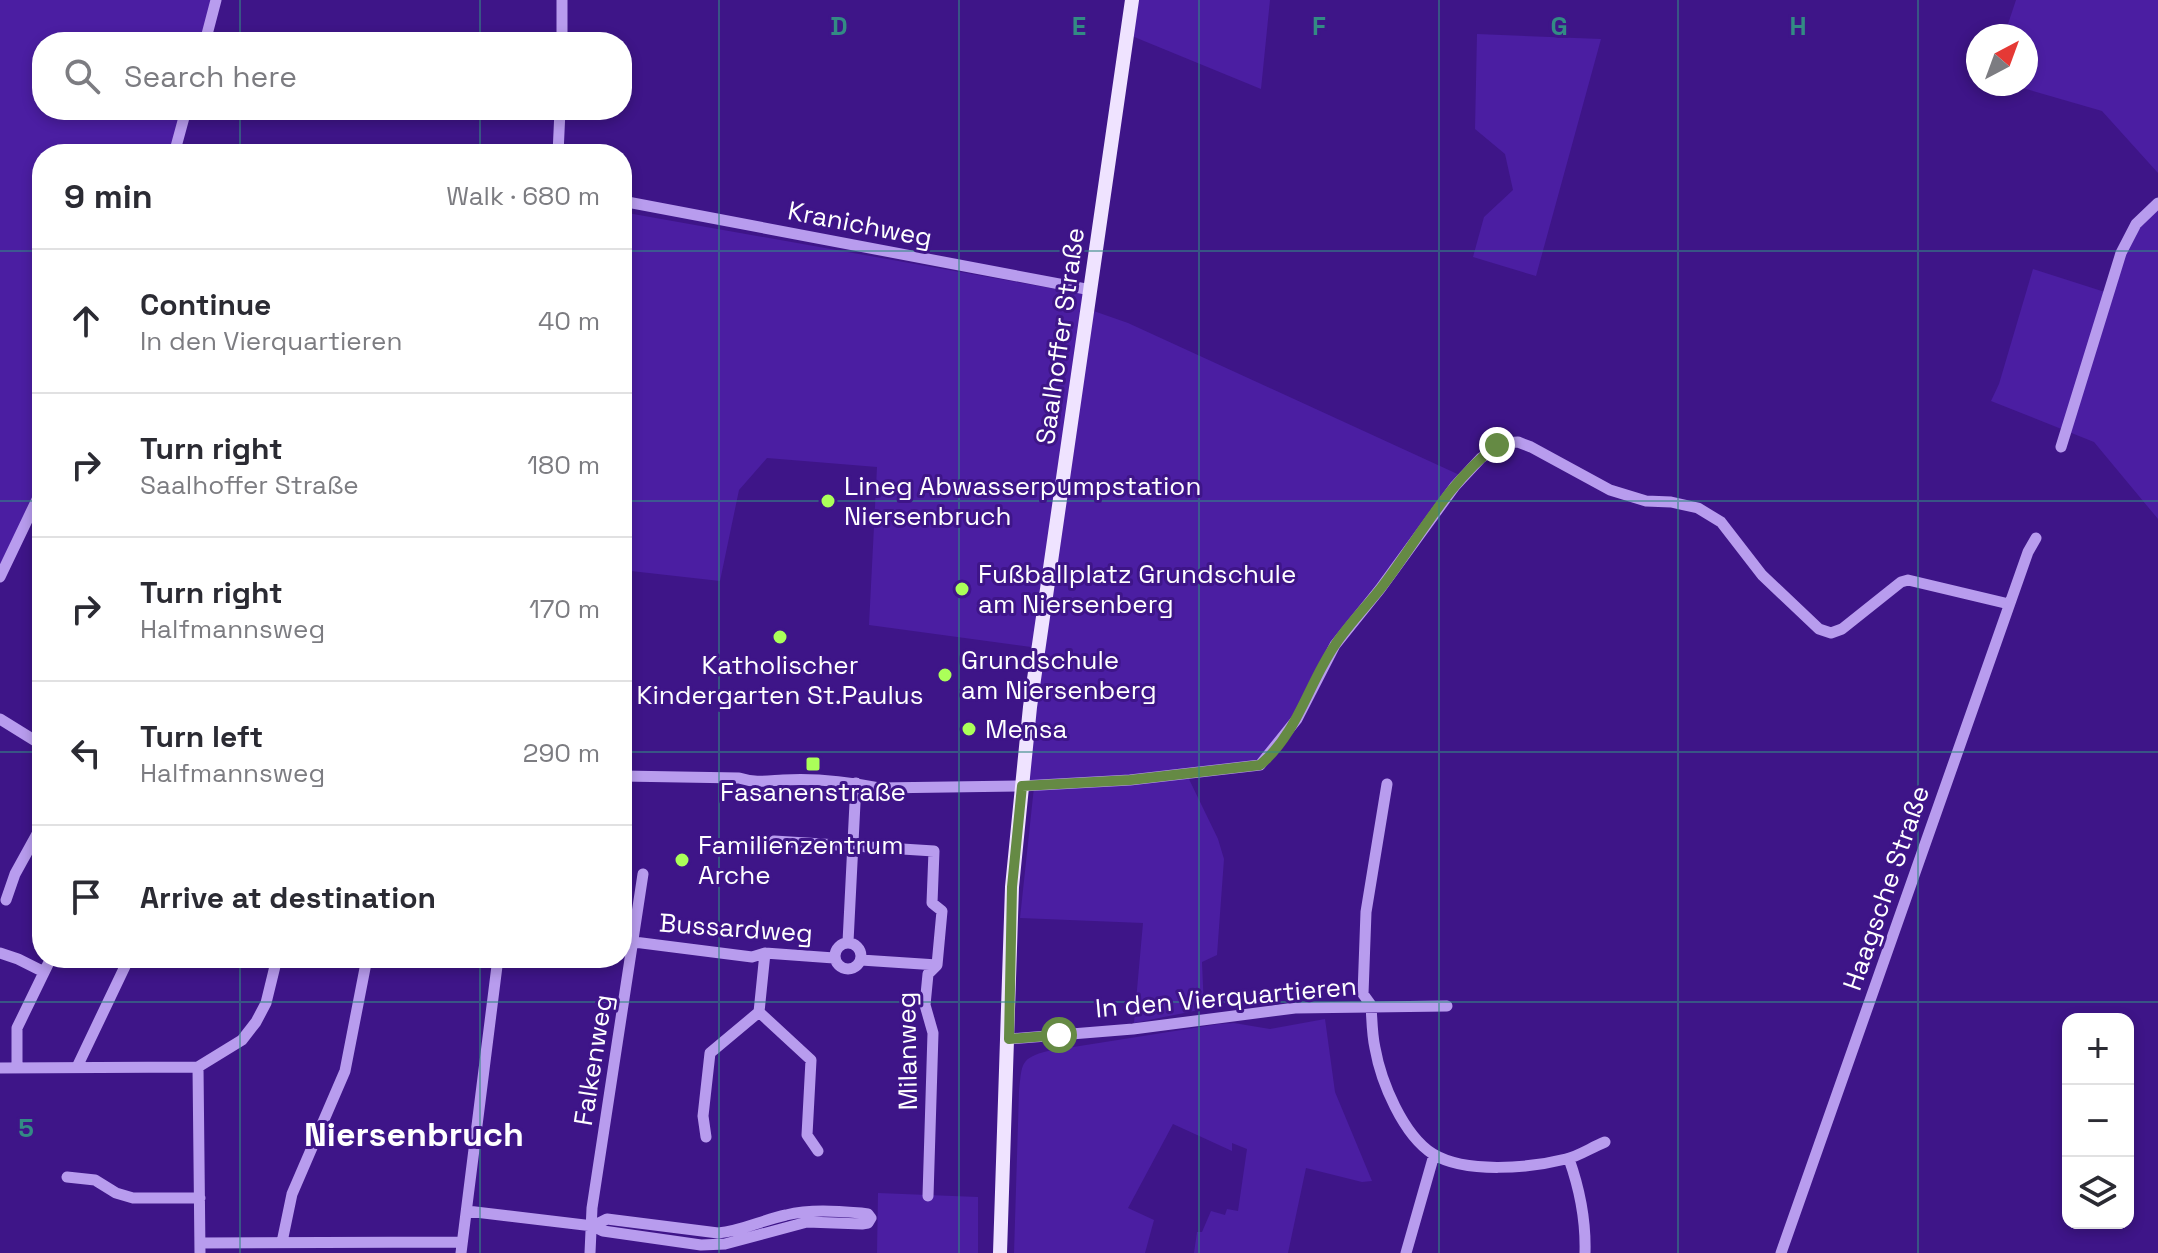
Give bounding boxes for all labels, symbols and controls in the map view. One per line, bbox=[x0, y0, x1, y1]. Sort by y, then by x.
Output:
text: D bbox=[830, 9, 848, 43]
text: E bbox=[1072, 9, 1086, 43]
text: F bbox=[1312, 9, 1326, 43]
text: G bbox=[1550, 9, 1568, 43]
text: H bbox=[1789, 9, 1807, 43]
north arrow bbox=[1966, 24, 2038, 96]
search box bbox=[32, 32, 632, 120]
icon: search bbox=[60, 54, 104, 98]
text: Search here bbox=[124, 57, 297, 96]
text: 9 min bbox=[64, 175, 153, 218]
text: Walk · 680 m bbox=[446, 179, 600, 213]
street label: Kranichweg bbox=[785, 193, 935, 255]
street label: Saalhoffer Straße bbox=[1028, 225, 1092, 447]
text: Continue bbox=[140, 285, 271, 324]
icon: ahead bbox=[64, 299, 108, 343]
text: 40 m bbox=[538, 304, 600, 338]
text: In den Vierquartieren bbox=[140, 324, 402, 358]
route end bbox=[1479, 427, 1515, 463]
text: Turn right bbox=[140, 429, 283, 468]
icon: right bbox=[64, 443, 108, 487]
text: 180 m bbox=[527, 448, 600, 482]
text: Saalhoffer Straße bbox=[140, 468, 359, 502]
place label: Lineg Abwasserpumpstation Niersenbruch bbox=[844, 469, 1201, 533]
marker: Lineg Abwasserpumpstation Niersenbruch bbox=[819, 492, 837, 510]
place label: Fußballplatz Grundschule am Niersenberg bbox=[978, 557, 1296, 621]
text: Turn right bbox=[140, 573, 283, 612]
marker: Fußballplatz Grundschule am Niersenberg bbox=[953, 580, 971, 598]
icon: right bbox=[64, 587, 108, 631]
text: 170 m bbox=[529, 592, 600, 626]
text: Halfmannsweg bbox=[140, 612, 325, 646]
marker: Katholischer Kindergarten St.Paulus bbox=[771, 628, 789, 646]
place label: Grundschule am Niersenberg bbox=[961, 643, 1157, 707]
place label: Katholischer Kindergarten St.Paulus bbox=[637, 648, 923, 712]
marker: Grundschule am Niersenberg bbox=[936, 666, 954, 684]
place label: Mensa bbox=[985, 712, 1067, 746]
text: Turn left bbox=[140, 717, 263, 756]
marker: Mensa bbox=[960, 720, 978, 738]
icon: left bbox=[64, 731, 108, 775]
text: 290 m bbox=[523, 736, 600, 770]
marker: Fasanenstraße bbox=[804, 755, 822, 773]
text: Halfmannsweg bbox=[140, 756, 325, 790]
place label: Fasanenstraße bbox=[720, 775, 906, 809]
street label: Haagsche Straße bbox=[1835, 781, 1937, 995]
place label: Familienzentrum Arche bbox=[698, 828, 904, 892]
marker: Familienzentrum Arche bbox=[673, 851, 691, 869]
icon: arrive bbox=[64, 875, 108, 919]
text: Arrive at destination bbox=[140, 878, 436, 917]
street label: Bussardweg bbox=[658, 906, 814, 950]
street label: In den Vierquartieren bbox=[1094, 969, 1358, 1025]
street label: Milanweg bbox=[889, 991, 925, 1111]
street label: Falkenweg bbox=[566, 992, 620, 1128]
map controls bbox=[2062, 1013, 2134, 1229]
button: + bbox=[2062, 1013, 2134, 1085]
route start bbox=[1041, 1017, 1077, 1053]
button: − bbox=[2062, 1085, 2134, 1157]
text: 5 bbox=[18, 1111, 34, 1145]
district label: Niersenbruch bbox=[304, 1113, 524, 1156]
button: layers bbox=[2062, 1157, 2134, 1229]

